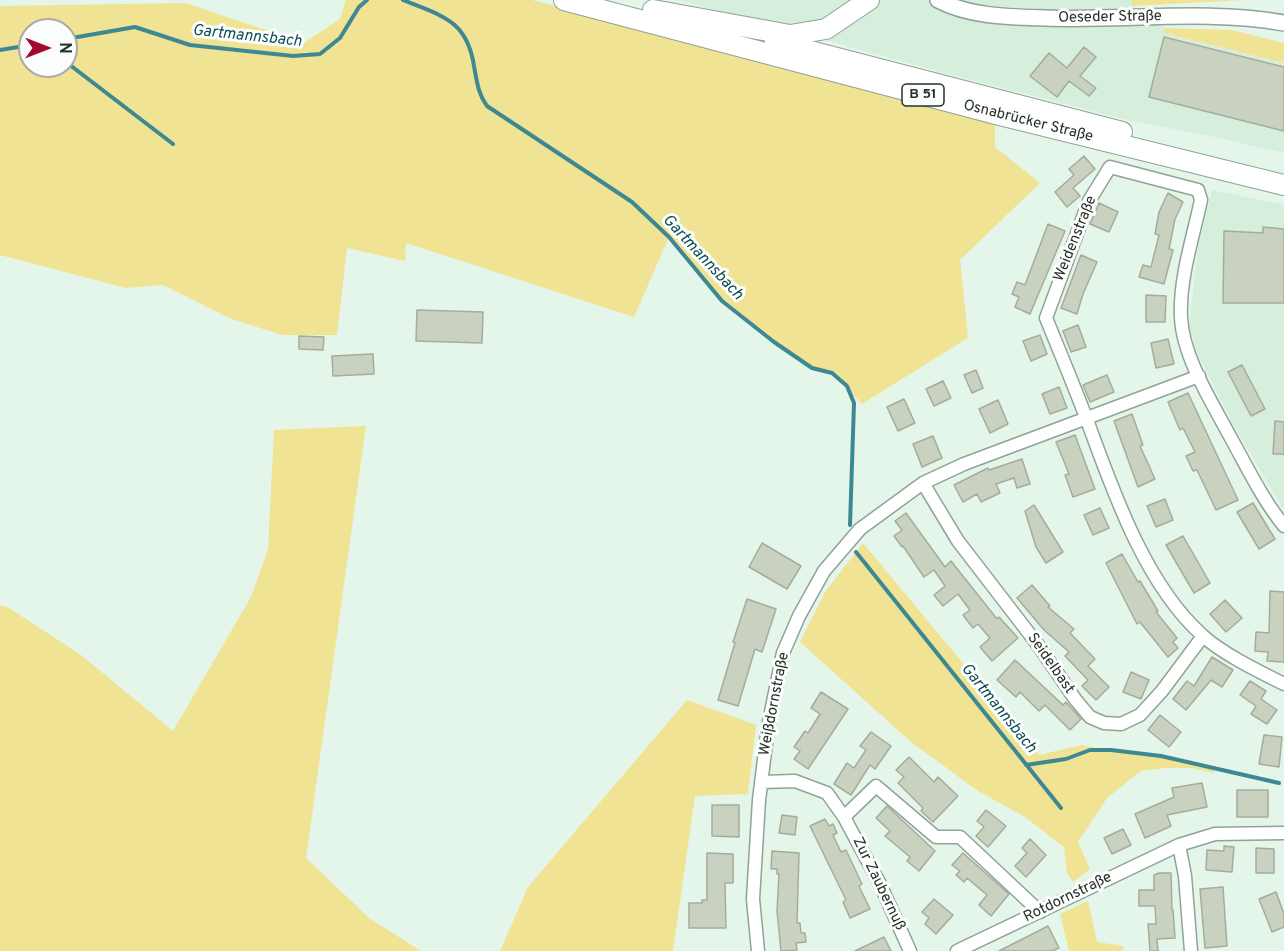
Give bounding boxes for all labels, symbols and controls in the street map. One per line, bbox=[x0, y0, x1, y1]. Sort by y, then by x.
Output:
street label: Oeseder Straße bbox=[1058, 8, 1162, 28]
north arrow bbox=[18, 18, 78, 78]
water label: Gartmannsbach bbox=[191, 22, 303, 52]
text: N bbox=[54, 42, 74, 54]
road number: B 51 bbox=[902, 84, 944, 106]
street label: Osnabrücker Straße bbox=[961, 97, 1095, 147]
street label: Weidenstraße bbox=[1051, 193, 1101, 285]
water label: Gartmannsbach bbox=[658, 211, 746, 305]
street label: Seidelbast bbox=[1023, 630, 1077, 698]
street label: Weißdornstraße bbox=[756, 651, 794, 757]
water label: Gartmannsbach bbox=[956, 660, 1040, 758]
street label: Zur Zaubernuß bbox=[848, 834, 908, 934]
street label: Rotdornstraße bbox=[1021, 869, 1115, 927]

